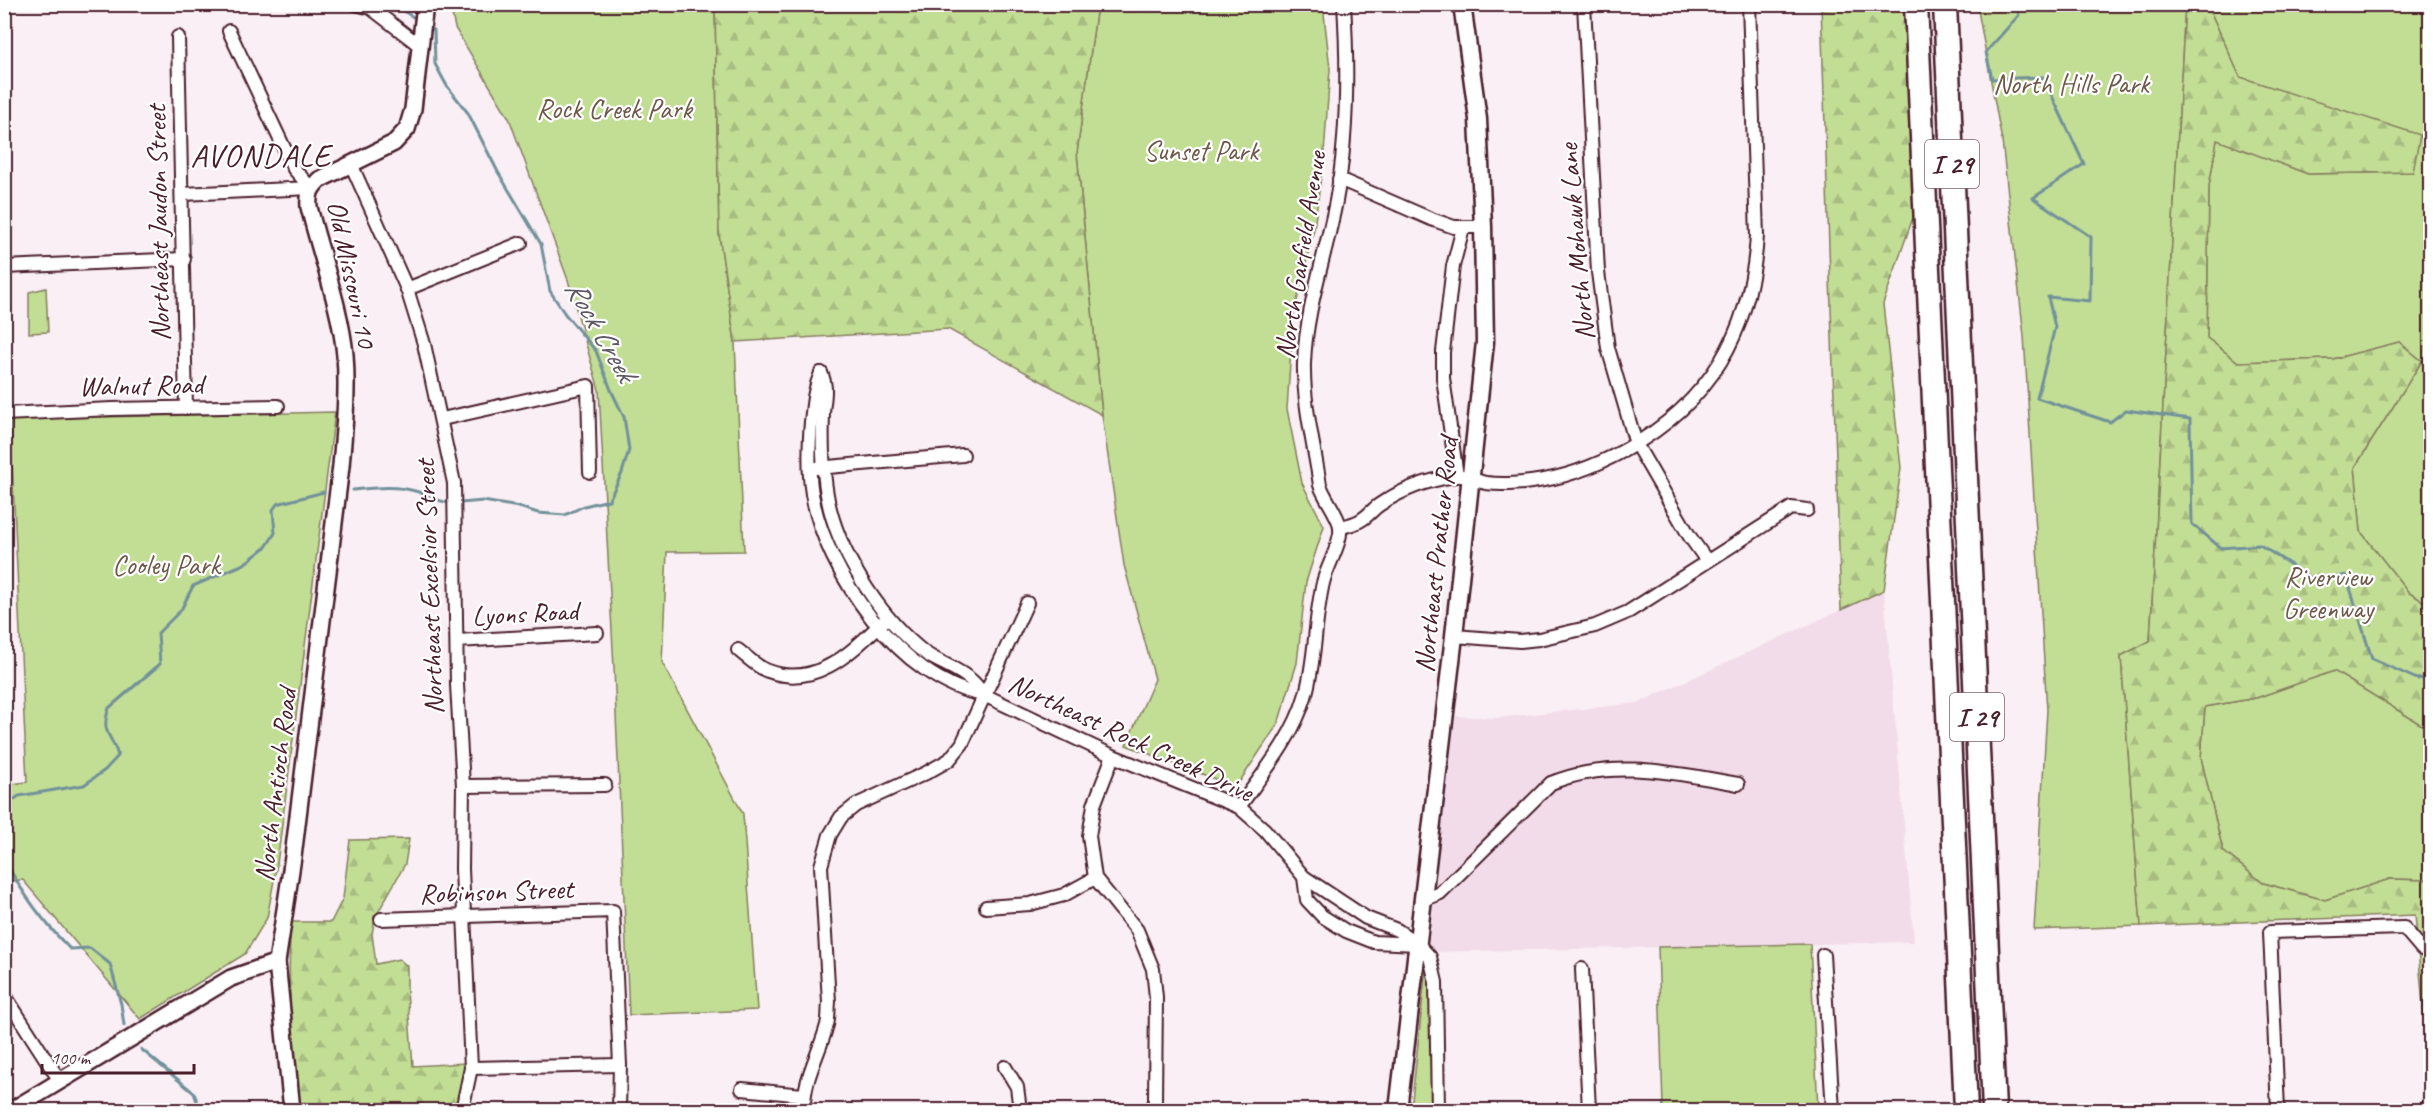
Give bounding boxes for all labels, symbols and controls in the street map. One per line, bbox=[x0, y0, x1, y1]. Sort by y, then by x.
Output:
park label: North Hills Park bbox=[1993, 66, 2151, 101]
park label: Rock Creek Park bbox=[536, 91, 693, 126]
street label: Northeast Jaudon Street bbox=[138, 102, 178, 342]
park label: Sunset Park bbox=[1144, 133, 1260, 168]
district label: AVONDALE bbox=[190, 135, 334, 176]
street label: North Mohawk Lane bbox=[1550, 140, 1602, 342]
road number: I 29 bbox=[1925, 140, 1979, 188]
street label: North Garfield Avenue bbox=[1266, 147, 1334, 361]
street label: Old Missouri 10 bbox=[319, 197, 385, 353]
water label: Rock Creek bbox=[557, 272, 648, 392]
street label: Walnut Road bbox=[79, 366, 207, 404]
street label: Northeast Prather Road bbox=[1406, 432, 1466, 674]
street label: Northeast Excelsior Street bbox=[407, 456, 451, 715]
park label: Cooley Park bbox=[112, 547, 223, 582]
park label: Riverview Greenway bbox=[2283, 559, 2375, 626]
street label: Lyons Road bbox=[471, 593, 583, 633]
street label: Northeast Rock Creek Drive bbox=[1003, 665, 1261, 810]
street label: North Antioch Road bbox=[246, 682, 305, 884]
road number: I 29 bbox=[1950, 693, 2004, 741]
street label: Robinson Street bbox=[418, 871, 576, 911]
scale bar bbox=[42, 1037, 194, 1075]
text: 100 m bbox=[51, 1047, 92, 1069]

